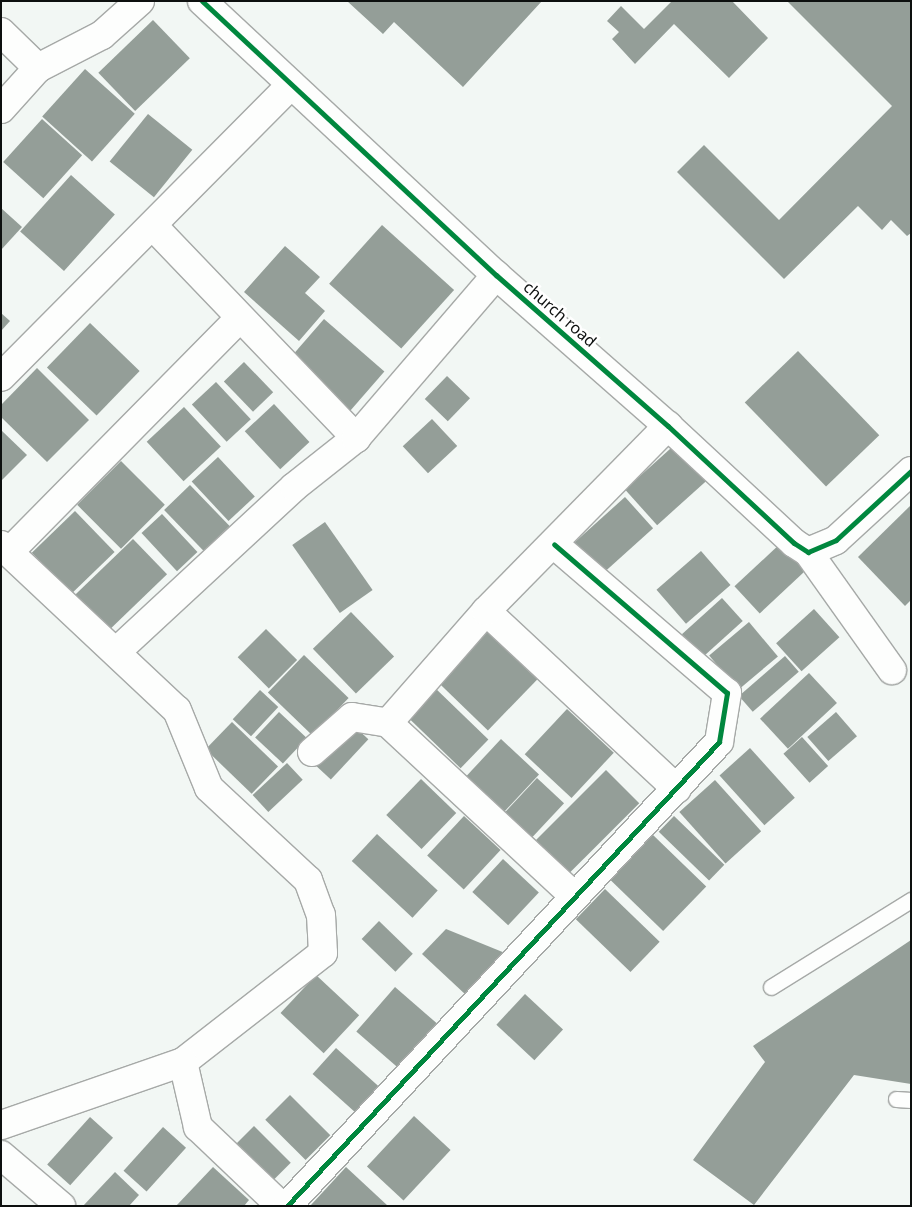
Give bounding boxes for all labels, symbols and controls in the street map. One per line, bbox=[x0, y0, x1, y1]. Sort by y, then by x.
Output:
street label: church road bbox=[520, 277, 600, 351]

